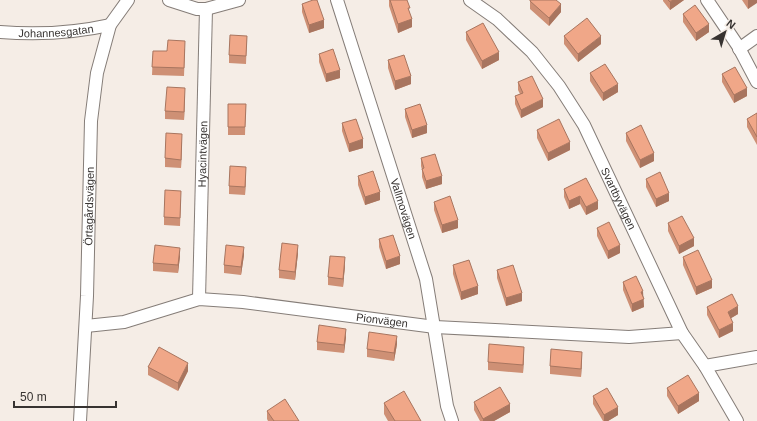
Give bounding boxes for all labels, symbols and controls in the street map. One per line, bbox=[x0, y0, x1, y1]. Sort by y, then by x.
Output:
north arrow bbox=[705, 12, 745, 52]
text: N bbox=[724, 17, 738, 31]
street label: Johannesgatan bbox=[18, 22, 94, 39]
street label: Hyacintvägen bbox=[196, 121, 209, 188]
street label: Svartbyvägen bbox=[599, 165, 638, 231]
street label: Örtagårdsvägen bbox=[82, 167, 96, 246]
street label: Vallmovägen bbox=[388, 177, 419, 240]
street label: Pionvägen bbox=[355, 311, 409, 329]
scale bar bbox=[14, 383, 116, 409]
text: 50 m bbox=[20, 390, 47, 404]

